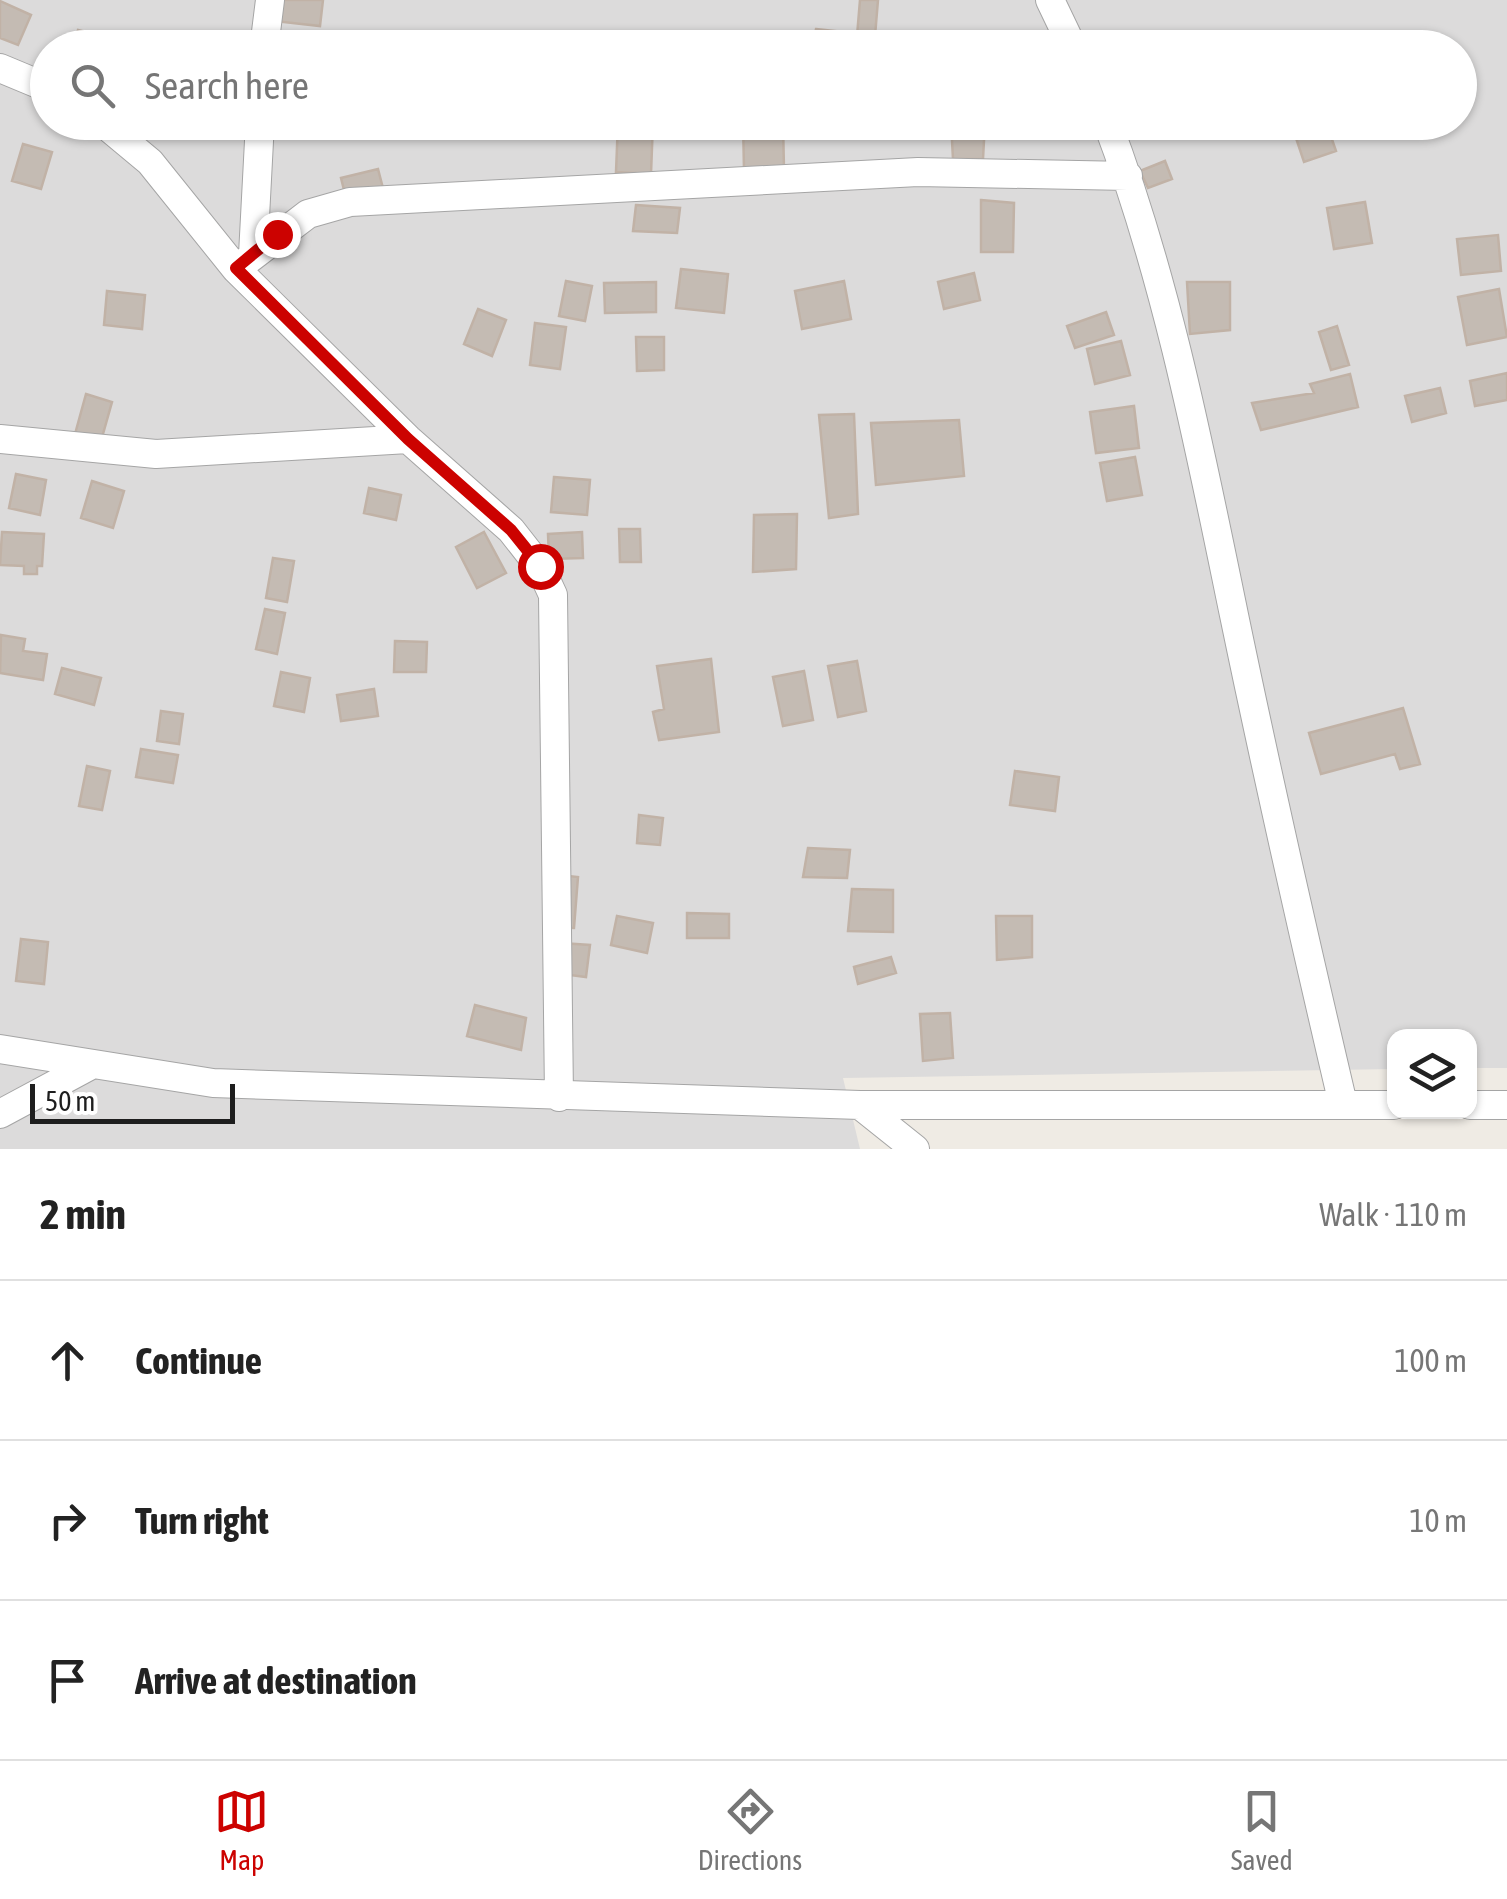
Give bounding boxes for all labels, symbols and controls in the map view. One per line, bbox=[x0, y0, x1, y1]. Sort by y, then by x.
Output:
search box bbox=[30, 30, 1477, 140]
icon: search bbox=[65, 58, 120, 113]
text: Search here bbox=[145, 64, 309, 107]
route end bbox=[255, 212, 301, 258]
route start bbox=[518, 544, 564, 590]
map controls bbox=[1387, 1029, 1477, 1119]
button: layers bbox=[1387, 1029, 1477, 1119]
scale bar bbox=[30, 1079, 235, 1124]
text: 50 m bbox=[45, 1085, 95, 1117]
text: 2 min bbox=[40, 1190, 126, 1238]
text: Walk · 110 m bbox=[1319, 1196, 1467, 1233]
icon: ahead bbox=[40, 1333, 95, 1388]
text: Continue bbox=[135, 1339, 262, 1382]
text: 100 m bbox=[1394, 1342, 1467, 1379]
icon: right bbox=[40, 1493, 95, 1548]
text: Turn right bbox=[135, 1499, 269, 1542]
text: 10 m bbox=[1409, 1502, 1467, 1539]
icon: arrive bbox=[40, 1653, 95, 1708]
text: Arrive at destination bbox=[135, 1659, 417, 1702]
tab: Map bbox=[214, 1784, 269, 1876]
tab: Directions bbox=[698, 1784, 802, 1876]
tab: Saved bbox=[1231, 1784, 1293, 1876]

